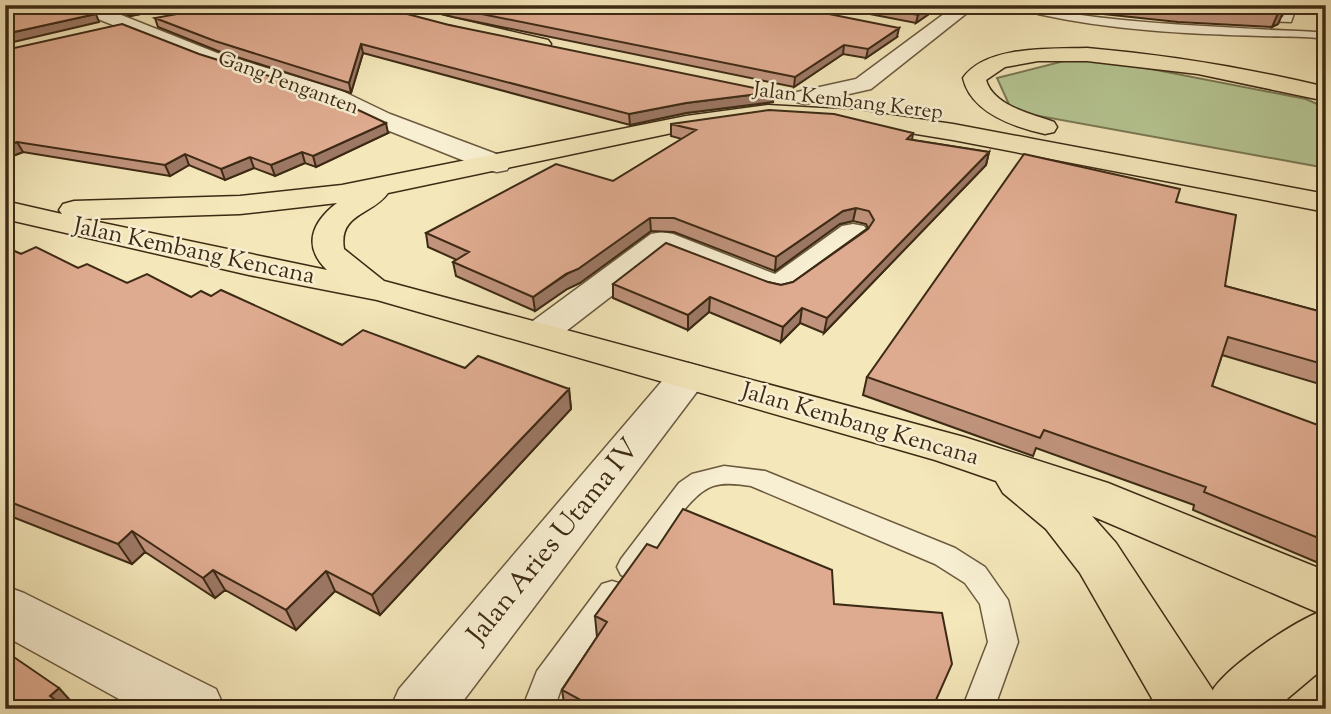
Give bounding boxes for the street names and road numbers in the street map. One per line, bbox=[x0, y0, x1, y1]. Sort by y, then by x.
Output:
street label: Gang Penganten bbox=[213, 45, 363, 123]
street label: Jalan Kembang Kerep bbox=[751, 75, 944, 129]
street label: Jalan Kembang Kencana bbox=[68, 209, 318, 294]
street label: Jalan Kembang Kencana bbox=[735, 374, 983, 475]
street label: Jalan Aries Utama IV bbox=[457, 430, 650, 655]

